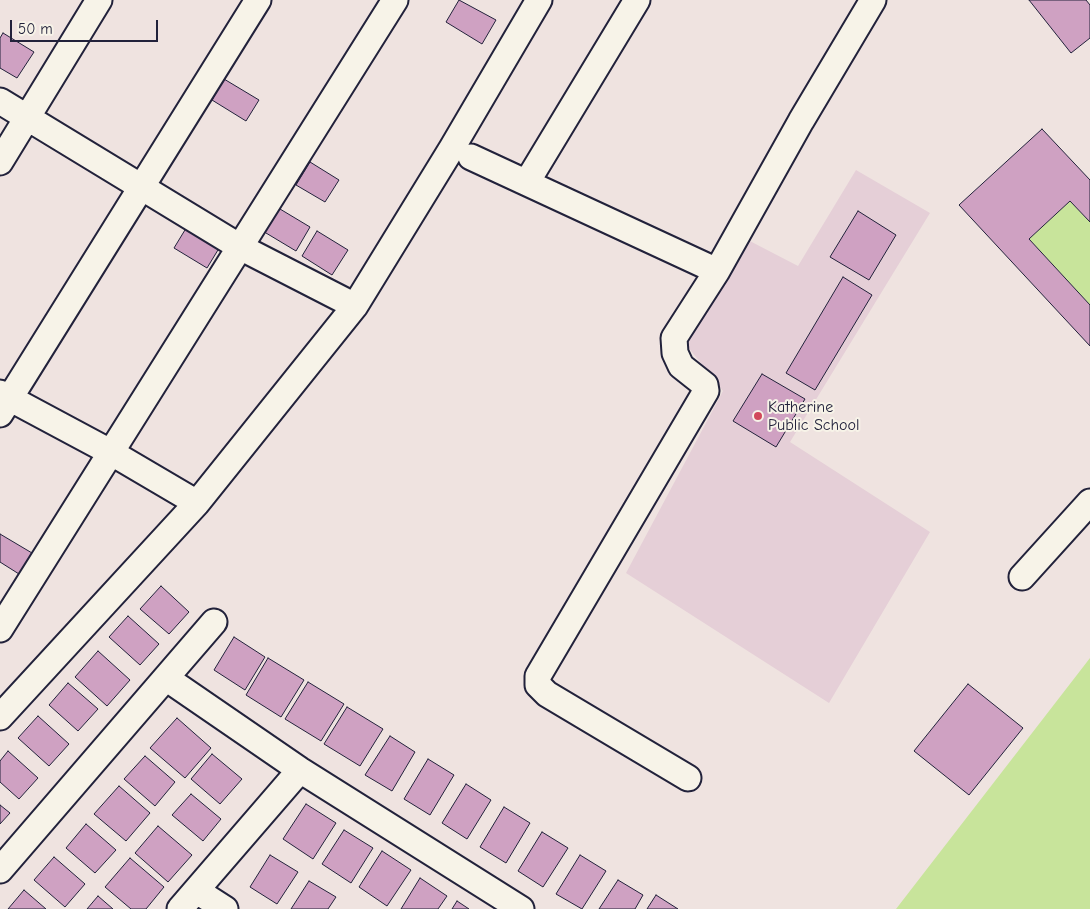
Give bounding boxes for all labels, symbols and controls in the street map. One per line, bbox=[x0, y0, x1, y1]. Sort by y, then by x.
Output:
scale bar bbox=[12, 10, 160, 42]
text: 50 m bbox=[18, 20, 53, 38]
place label: Katherine Public School bbox=[768, 397, 859, 435]
marker: Katherine Public School bbox=[752, 410, 764, 422]

